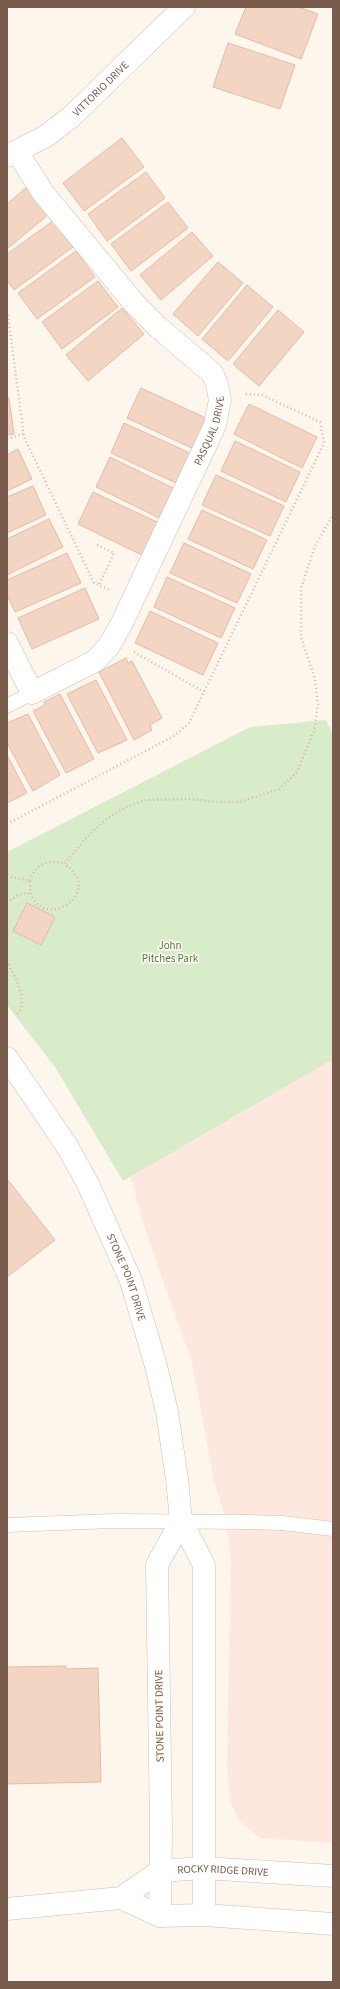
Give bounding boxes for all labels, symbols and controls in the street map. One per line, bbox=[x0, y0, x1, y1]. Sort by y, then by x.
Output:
street label: VITTORIO DRIVE bbox=[69, 58, 132, 120]
street label: PASQUAL DRIVE bbox=[190, 395, 228, 468]
park label: John Pitches Park bbox=[142, 938, 199, 966]
street label: STONE POINT DRIVE bbox=[103, 1231, 149, 1323]
street label: STONE POINT DRIVE bbox=[151, 1669, 168, 1762]
street label: ROCKY RIDGE DRIVE bbox=[177, 1861, 269, 1880]

